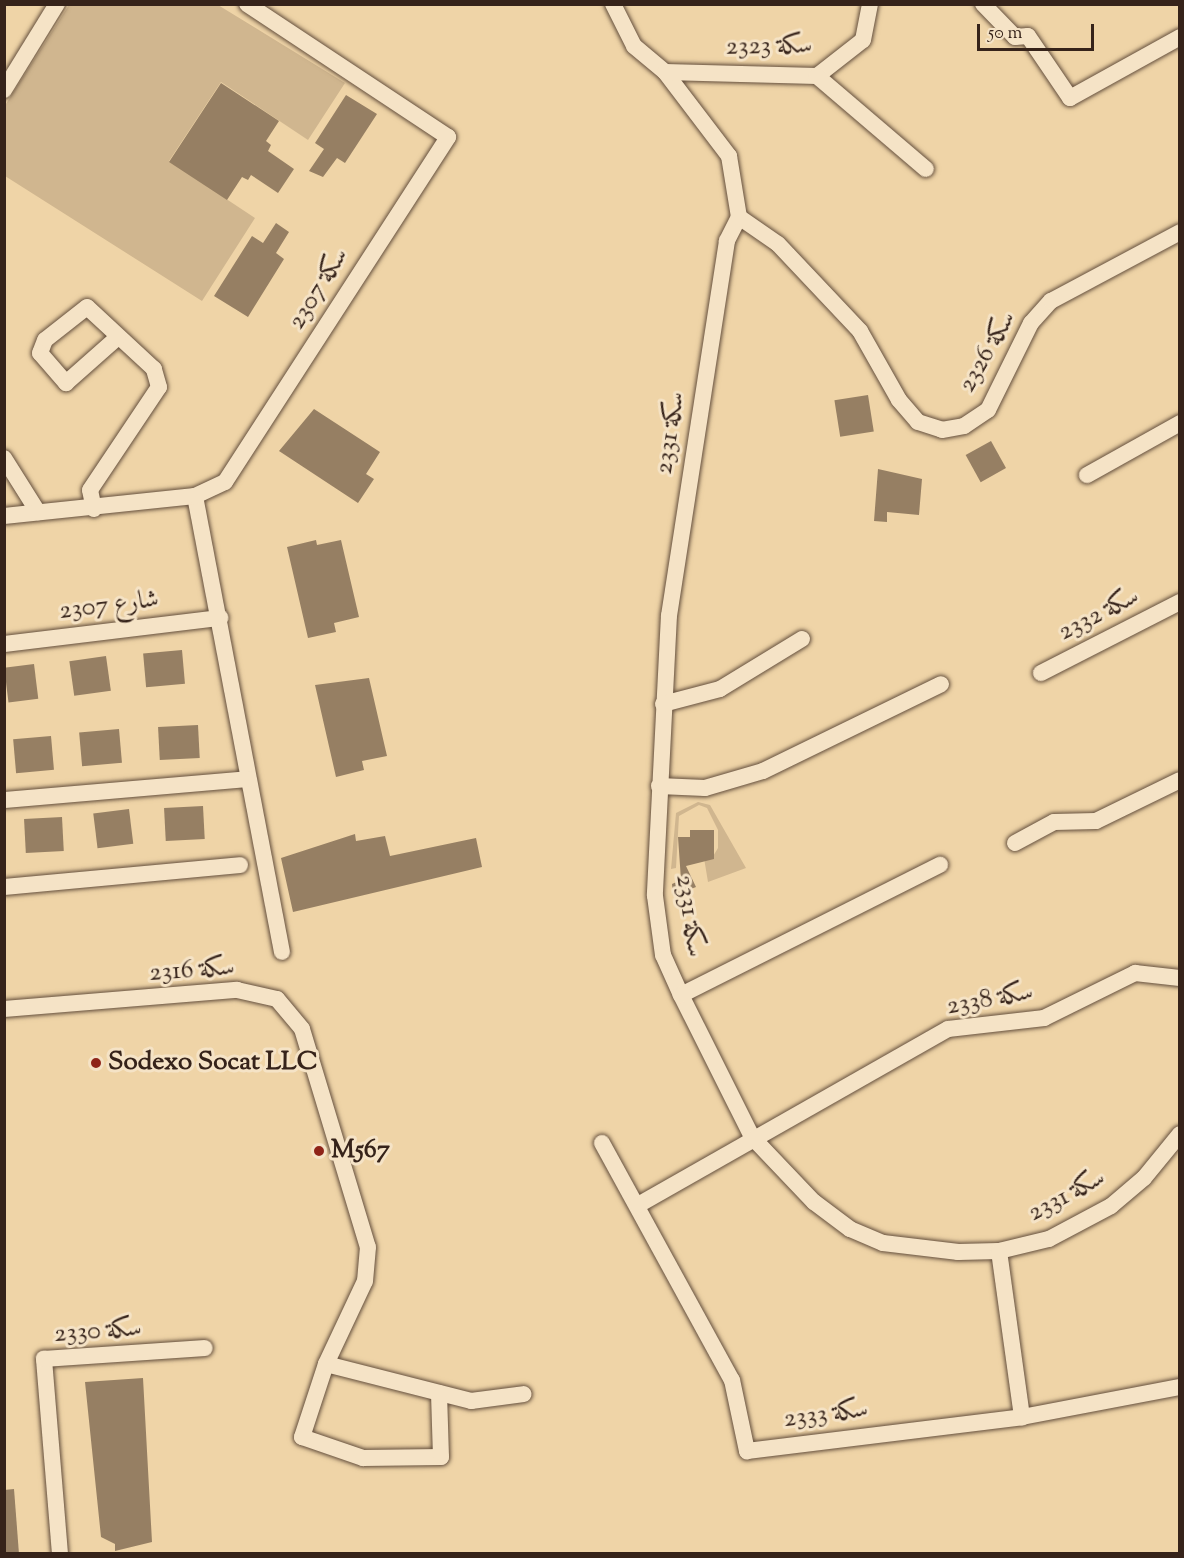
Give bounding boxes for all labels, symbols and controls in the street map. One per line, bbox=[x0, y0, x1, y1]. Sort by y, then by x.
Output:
scale bar bbox=[980, 12, 1097, 50]
text: 50 m bbox=[988, 21, 1022, 47]
street label: سكة 2323 bbox=[726, 31, 812, 63]
street label: سكة 2307 bbox=[282, 242, 356, 336]
street label: سكة 2326 bbox=[952, 306, 1024, 398]
street label: سكة 2331 bbox=[649, 390, 693, 476]
street label: سكة 2332 bbox=[1053, 581, 1145, 649]
street label: 2307 شارع bbox=[58, 584, 160, 628]
street label: سكة 2331 bbox=[668, 873, 710, 959]
street label: 2316 سكة bbox=[148, 952, 236, 990]
street label: سكة 2338 bbox=[944, 977, 1036, 1023]
place label: Sodexo Socat LLC bbox=[108, 1047, 318, 1079]
marker: Sodexo Socat LLC bbox=[89, 1056, 103, 1070]
place label: M567 bbox=[331, 1135, 390, 1167]
marker: M567 bbox=[312, 1144, 326, 1158]
street label: سكة 2331 bbox=[1023, 1163, 1111, 1229]
street label: سكة 2330 bbox=[53, 1313, 143, 1351]
street label: سكة 2333 bbox=[782, 1394, 870, 1436]

